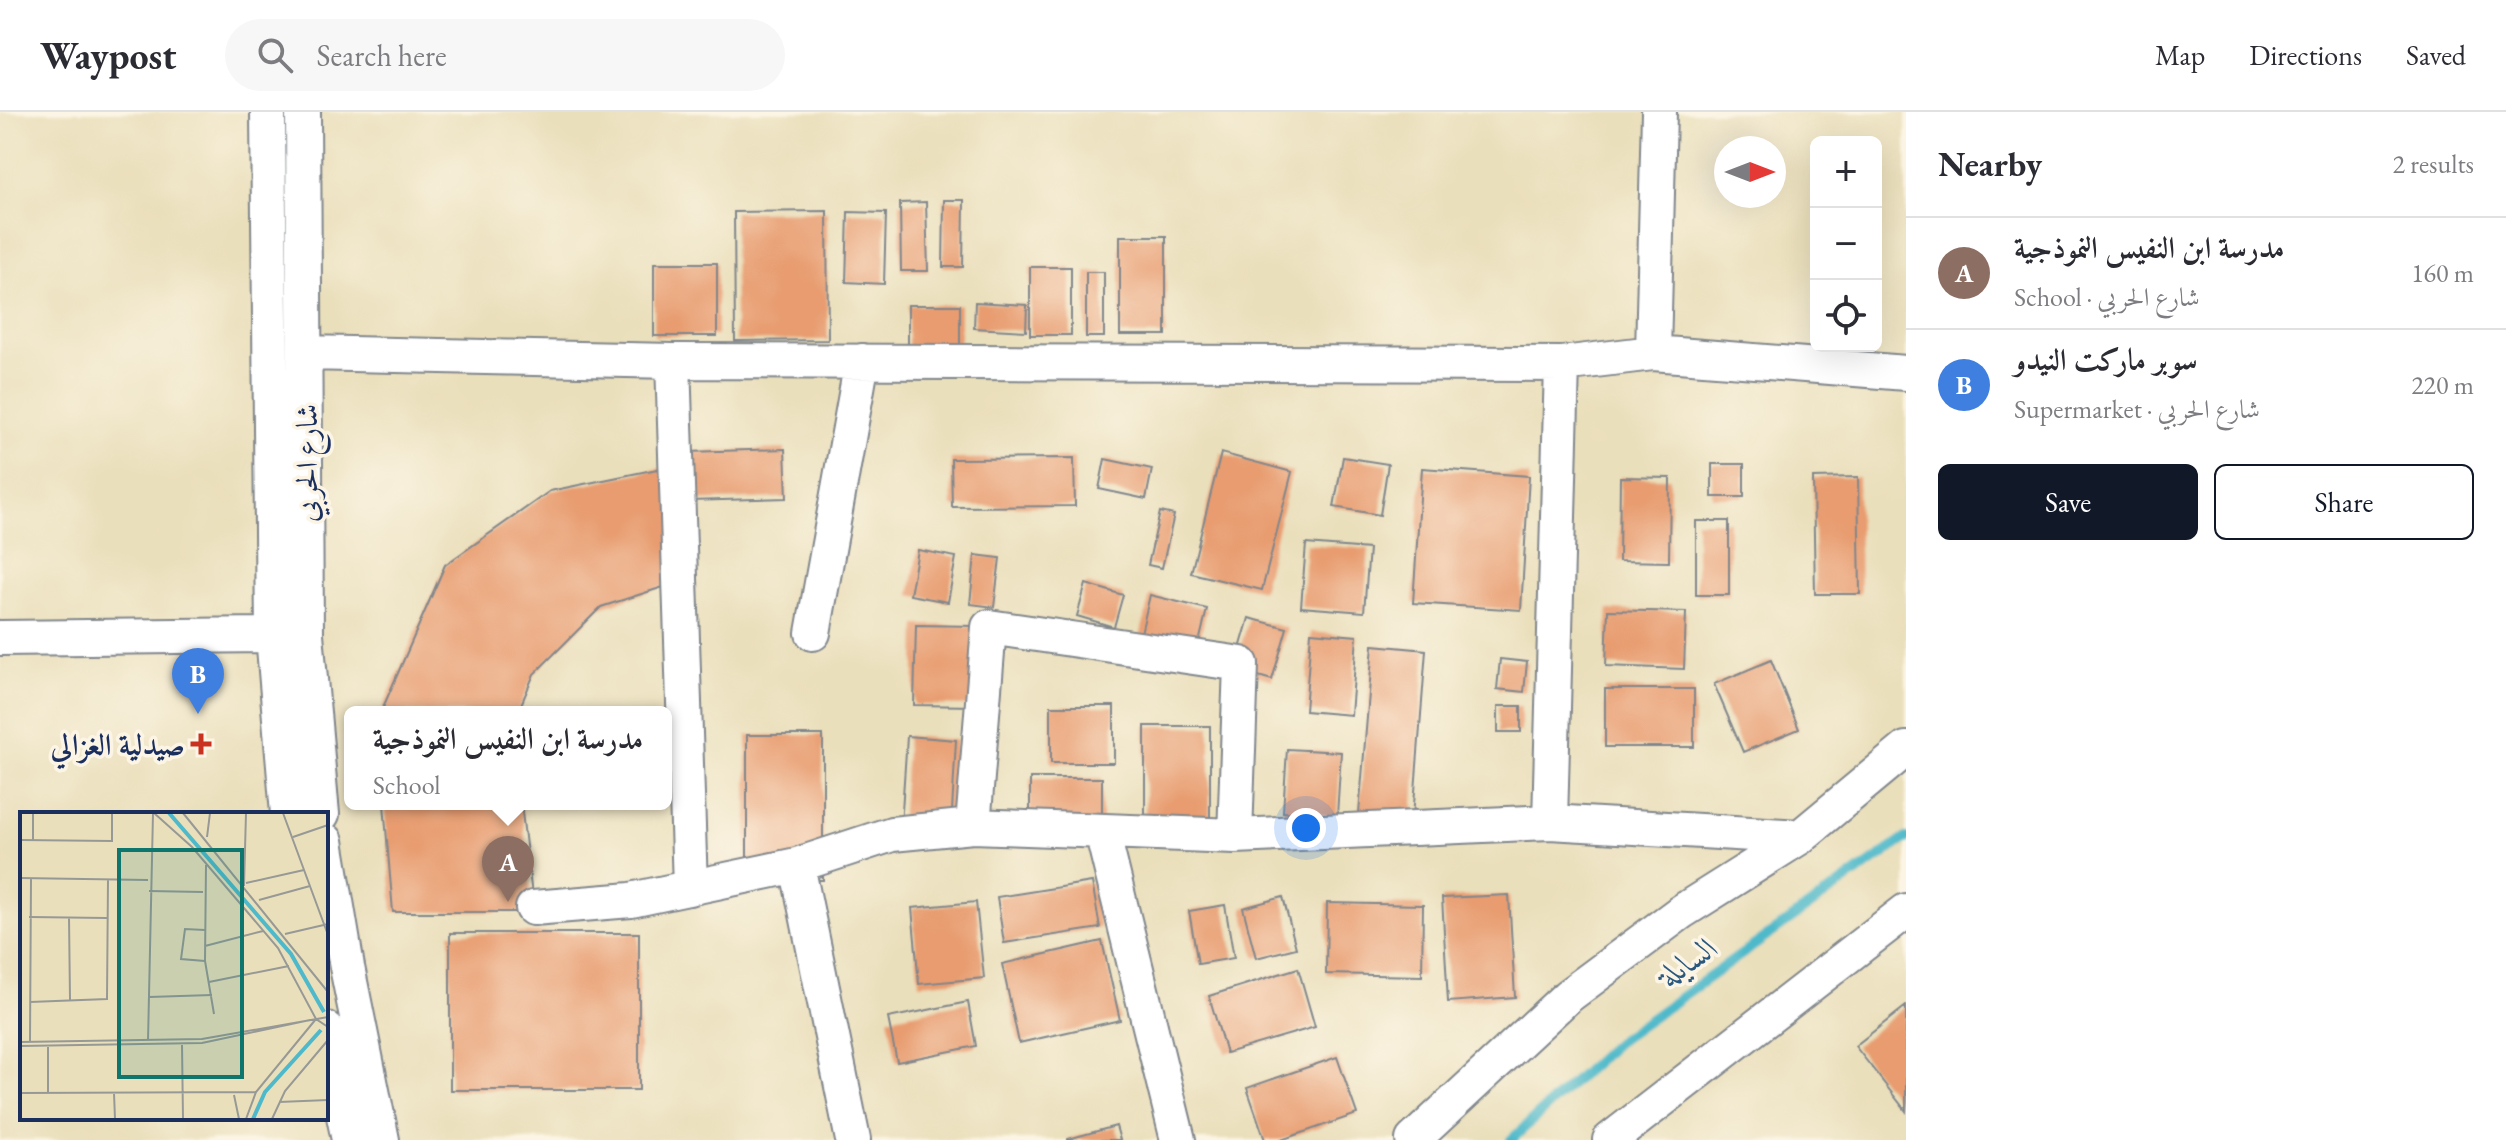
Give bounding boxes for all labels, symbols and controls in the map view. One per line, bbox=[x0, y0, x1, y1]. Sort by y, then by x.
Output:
search box bbox=[225, 19, 785, 91]
text: Waypost bbox=[40, 31, 177, 80]
icon: search bbox=[253, 33, 297, 77]
text: Search here bbox=[317, 36, 447, 75]
text: Map bbox=[2155, 37, 2205, 73]
text: Directions bbox=[2249, 37, 2362, 73]
text: Saved bbox=[2406, 37, 2466, 73]
north arrow bbox=[1714, 136, 1786, 208]
map controls bbox=[1810, 136, 1882, 352]
button: + bbox=[1810, 136, 1882, 208]
text: Nearby bbox=[1938, 142, 2042, 186]
text: 2 results bbox=[2393, 147, 2474, 181]
button: − bbox=[1810, 208, 1882, 280]
text: مدرسة ابن النفيس النموذجية bbox=[2014, 228, 2285, 267]
text: A bbox=[1955, 256, 1973, 290]
text: 160 m bbox=[2411, 256, 2474, 290]
button: locate bbox=[1810, 280, 1882, 352]
text: School · شارع الحربي bbox=[2014, 280, 2200, 314]
text: سوبر ماركت النيدو bbox=[2014, 340, 2197, 379]
text: B bbox=[1956, 368, 1972, 402]
text: 220 m bbox=[2411, 368, 2474, 402]
text: Supermarket · شارع الحربي bbox=[2014, 392, 2260, 426]
street label: شارع الحربي bbox=[287, 404, 332, 522]
button: Save bbox=[1938, 464, 2198, 540]
button: Share bbox=[2214, 464, 2474, 540]
pin: B bbox=[172, 648, 224, 714]
popup bbox=[344, 706, 672, 810]
text: مدرسة ابن النفيس النموذجية bbox=[373, 719, 643, 758]
place label: صيدلية الغزالي bbox=[49, 725, 185, 770]
marker: صيدلية الغزالي bbox=[192, 735, 210, 753]
text: School bbox=[373, 768, 440, 802]
your location bbox=[1286, 808, 1326, 848]
inset map bbox=[20, 812, 328, 1120]
pin: A bbox=[482, 836, 534, 902]
water label: السايلة bbox=[1647, 926, 1726, 999]

